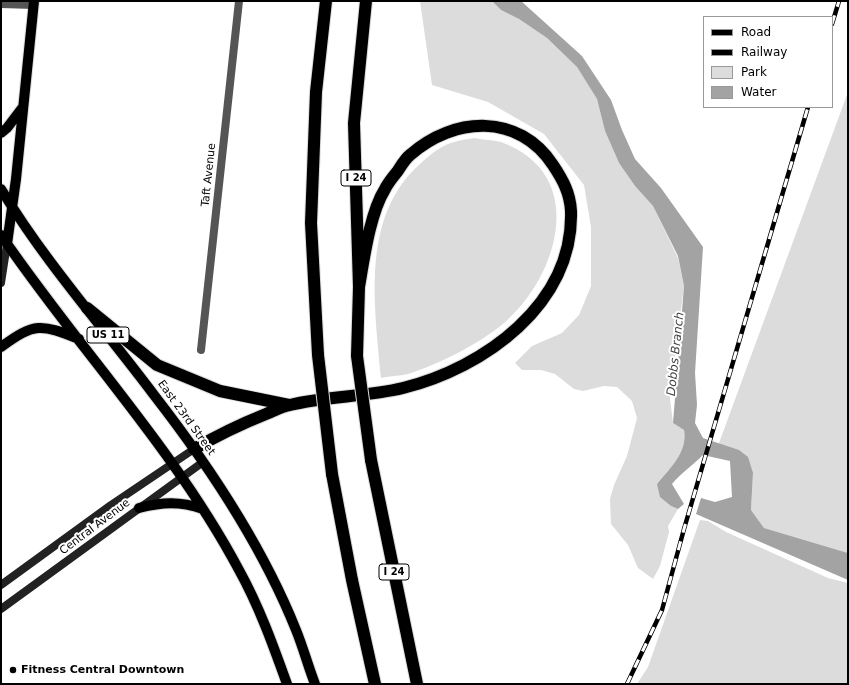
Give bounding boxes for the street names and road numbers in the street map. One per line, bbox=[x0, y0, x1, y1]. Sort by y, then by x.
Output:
street label: Taft Avenue bbox=[199, 142, 219, 208]
road number: I 24 bbox=[341, 170, 371, 186]
road number: US 11 bbox=[87, 327, 129, 343]
street label: East 23rd Street bbox=[154, 378, 218, 458]
street label: Central Avenue bbox=[57, 496, 133, 558]
road number: I 24 bbox=[379, 564, 409, 580]

